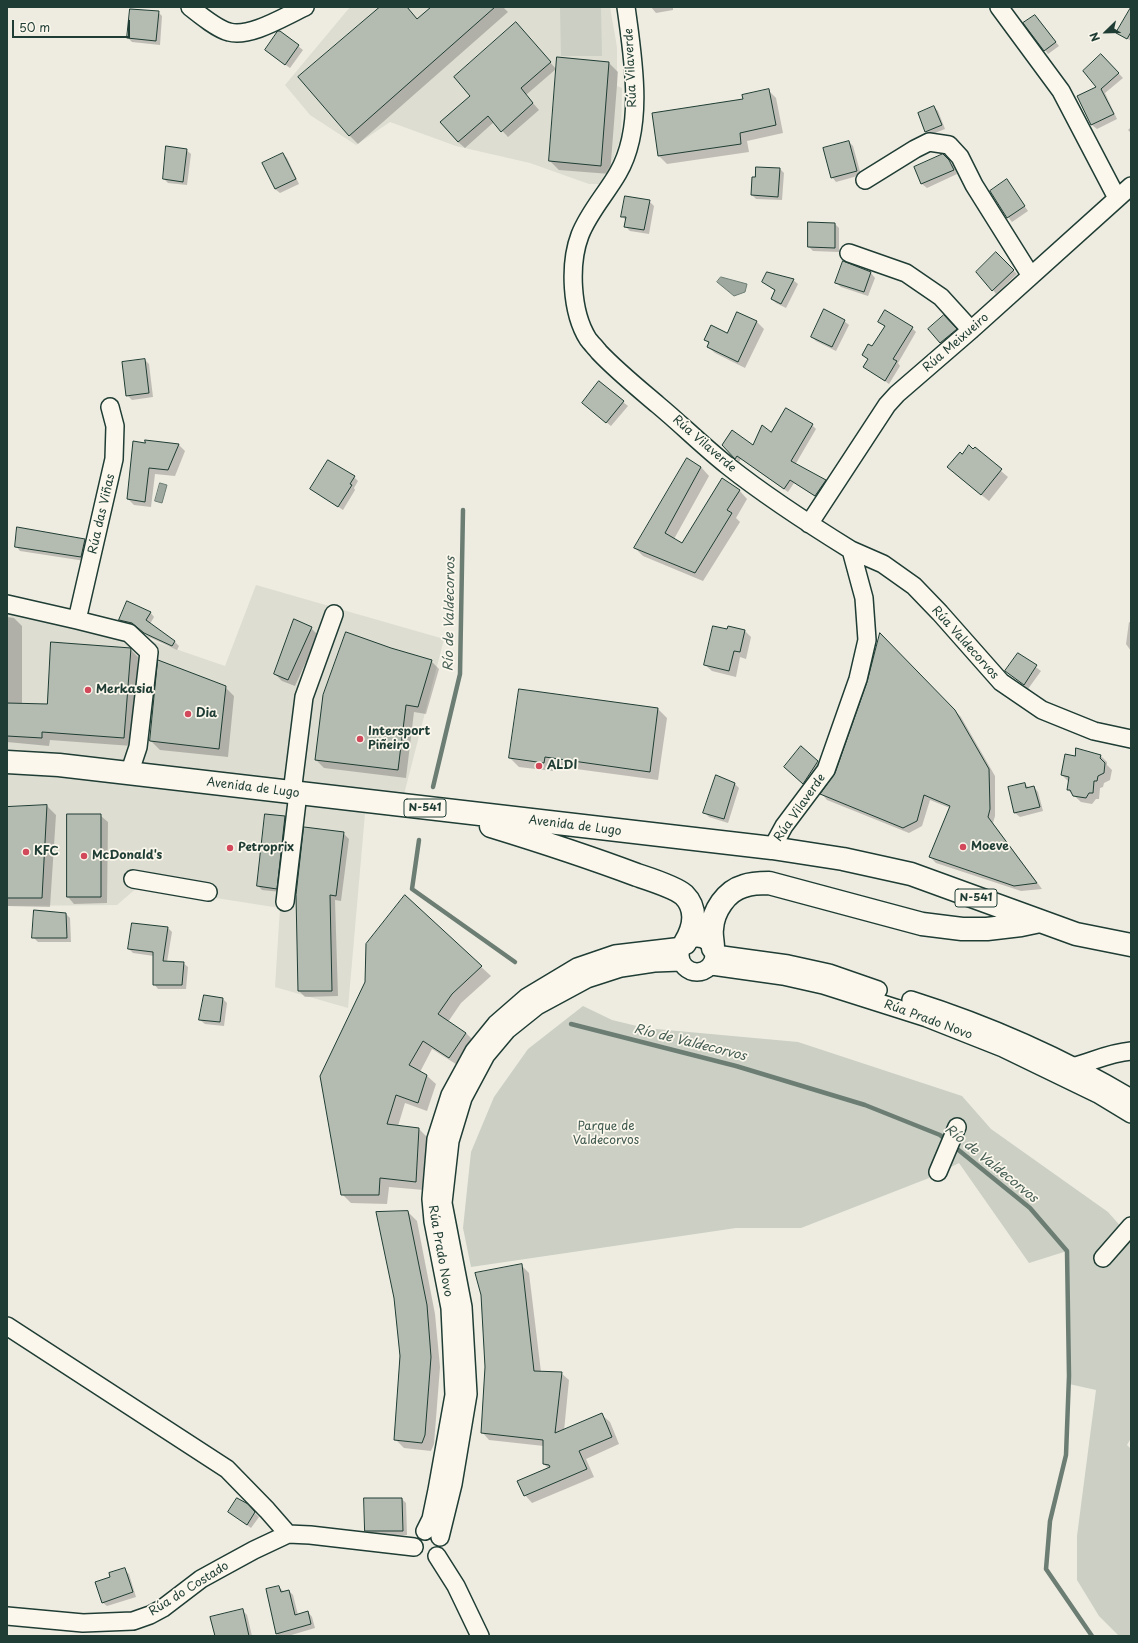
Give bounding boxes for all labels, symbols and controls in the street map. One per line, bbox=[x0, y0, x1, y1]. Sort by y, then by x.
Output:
scale bar bbox=[14, 12, 132, 38]
north arrow bbox=[1086, 12, 1126, 52]
text: 50 m bbox=[19, 18, 50, 36]
street label: Rúa Vilaverde bbox=[622, 28, 640, 108]
text: N bbox=[1085, 30, 1104, 44]
street label: Rúa Meixueiro bbox=[920, 311, 992, 375]
street label: Rúa Vilaverde bbox=[669, 413, 739, 475]
street label: Rúa das Viñas bbox=[86, 472, 118, 556]
water label: Río de Valdecorvos bbox=[441, 556, 459, 672]
street label: Rúa Valdecorvos bbox=[928, 604, 1002, 682]
place label: Merkasia bbox=[96, 683, 154, 697]
marker: Merkasia bbox=[83, 685, 93, 695]
place label: Dia bbox=[196, 707, 217, 721]
marker: Dia bbox=[183, 709, 193, 719]
place label: Intersport Piñeiro bbox=[368, 725, 430, 753]
marker: Intersport Piñeiro bbox=[355, 734, 365, 744]
place label: ALDI bbox=[547, 759, 577, 773]
marker: ALDI bbox=[534, 761, 544, 771]
street label: Rúa Vilaverde bbox=[771, 771, 829, 845]
street label: Avenida de Lugo bbox=[206, 775, 300, 801]
road number: N-541 bbox=[404, 799, 446, 817]
street label: Avenida de Lugo bbox=[528, 813, 622, 839]
place label: Moeve bbox=[971, 840, 1009, 854]
place label: Petroprix bbox=[238, 841, 294, 855]
marker: Moeve bbox=[958, 842, 968, 852]
marker: Petroprix bbox=[225, 843, 235, 853]
place label: KFC bbox=[34, 845, 59, 859]
marker: KFC bbox=[21, 847, 31, 857]
place label: McDonald's bbox=[92, 849, 162, 863]
marker: McDonald's bbox=[79, 851, 89, 861]
road number: N-541 bbox=[955, 889, 997, 907]
street label: Rúa Prado Novo bbox=[882, 997, 974, 1043]
water label: Río de Valdecorvos bbox=[632, 1022, 748, 1064]
park label: Parque de Valdecorvos bbox=[573, 1120, 639, 1148]
water label: Río de Valdecorvos bbox=[941, 1122, 1041, 1206]
street label: Rúa Prado Novo bbox=[425, 1204, 455, 1298]
street label: Rúa do Costado bbox=[146, 1559, 232, 1619]

